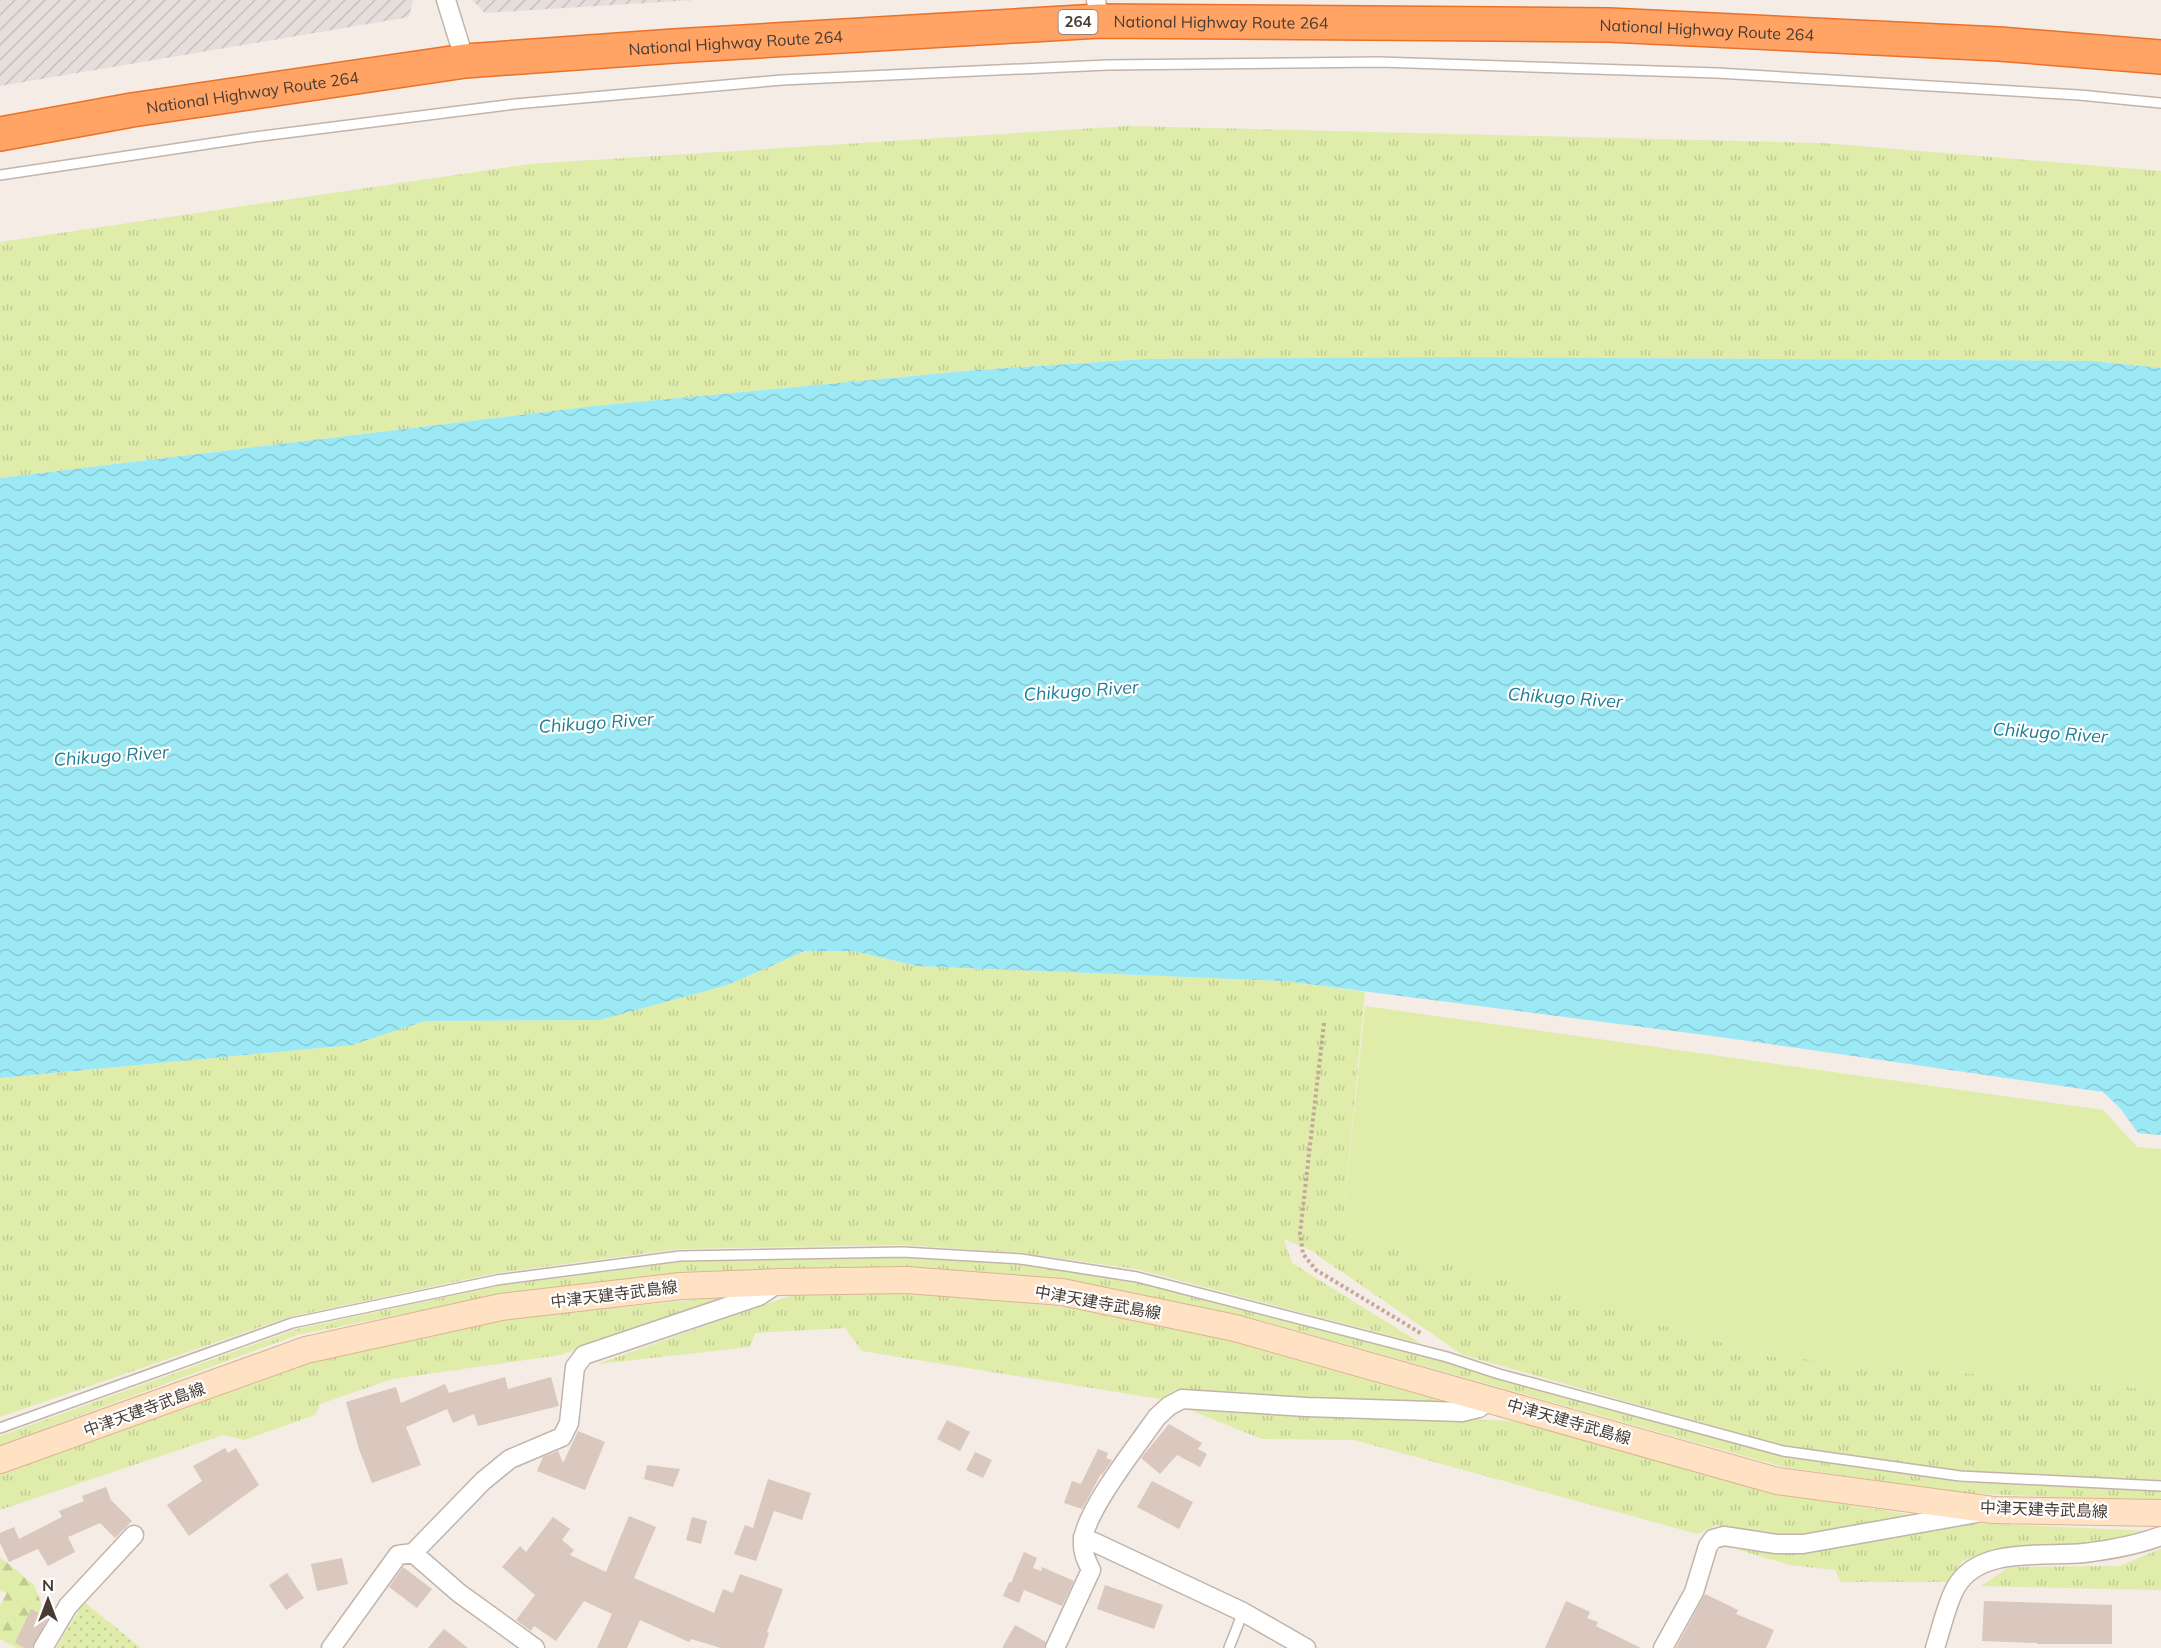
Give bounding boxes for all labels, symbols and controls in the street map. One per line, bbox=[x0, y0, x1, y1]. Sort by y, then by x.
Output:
road number: 264 bbox=[1058, 10, 1098, 34]
street label: National Highway Route 264 bbox=[1114, 11, 1329, 33]
street label: National Highway Route 264 bbox=[1600, 15, 1815, 45]
street label: National Highway Route 264 bbox=[628, 26, 844, 59]
street label: National Highway Route 264 bbox=[145, 67, 361, 118]
water label: Chikugo River bbox=[1023, 675, 1141, 706]
water label: Chikugo River bbox=[1507, 682, 1625, 713]
water label: Chikugo River bbox=[538, 707, 656, 738]
water label: Chikugo River bbox=[1992, 717, 2110, 748]
water label: Chikugo River bbox=[53, 740, 171, 771]
street label: 中津天建寺武島線 bbox=[549, 1276, 679, 1312]
street label: 中津天建寺武島線 bbox=[1033, 1281, 1163, 1323]
street label: 中津天建寺武島線 bbox=[80, 1378, 208, 1440]
street label: 中津天建寺武島線 bbox=[1505, 1394, 1633, 1448]
street label: 中津天建寺武島線 bbox=[1980, 1497, 2108, 1521]
north arrow bbox=[18, 1570, 78, 1630]
text: N bbox=[42, 1575, 54, 1595]

